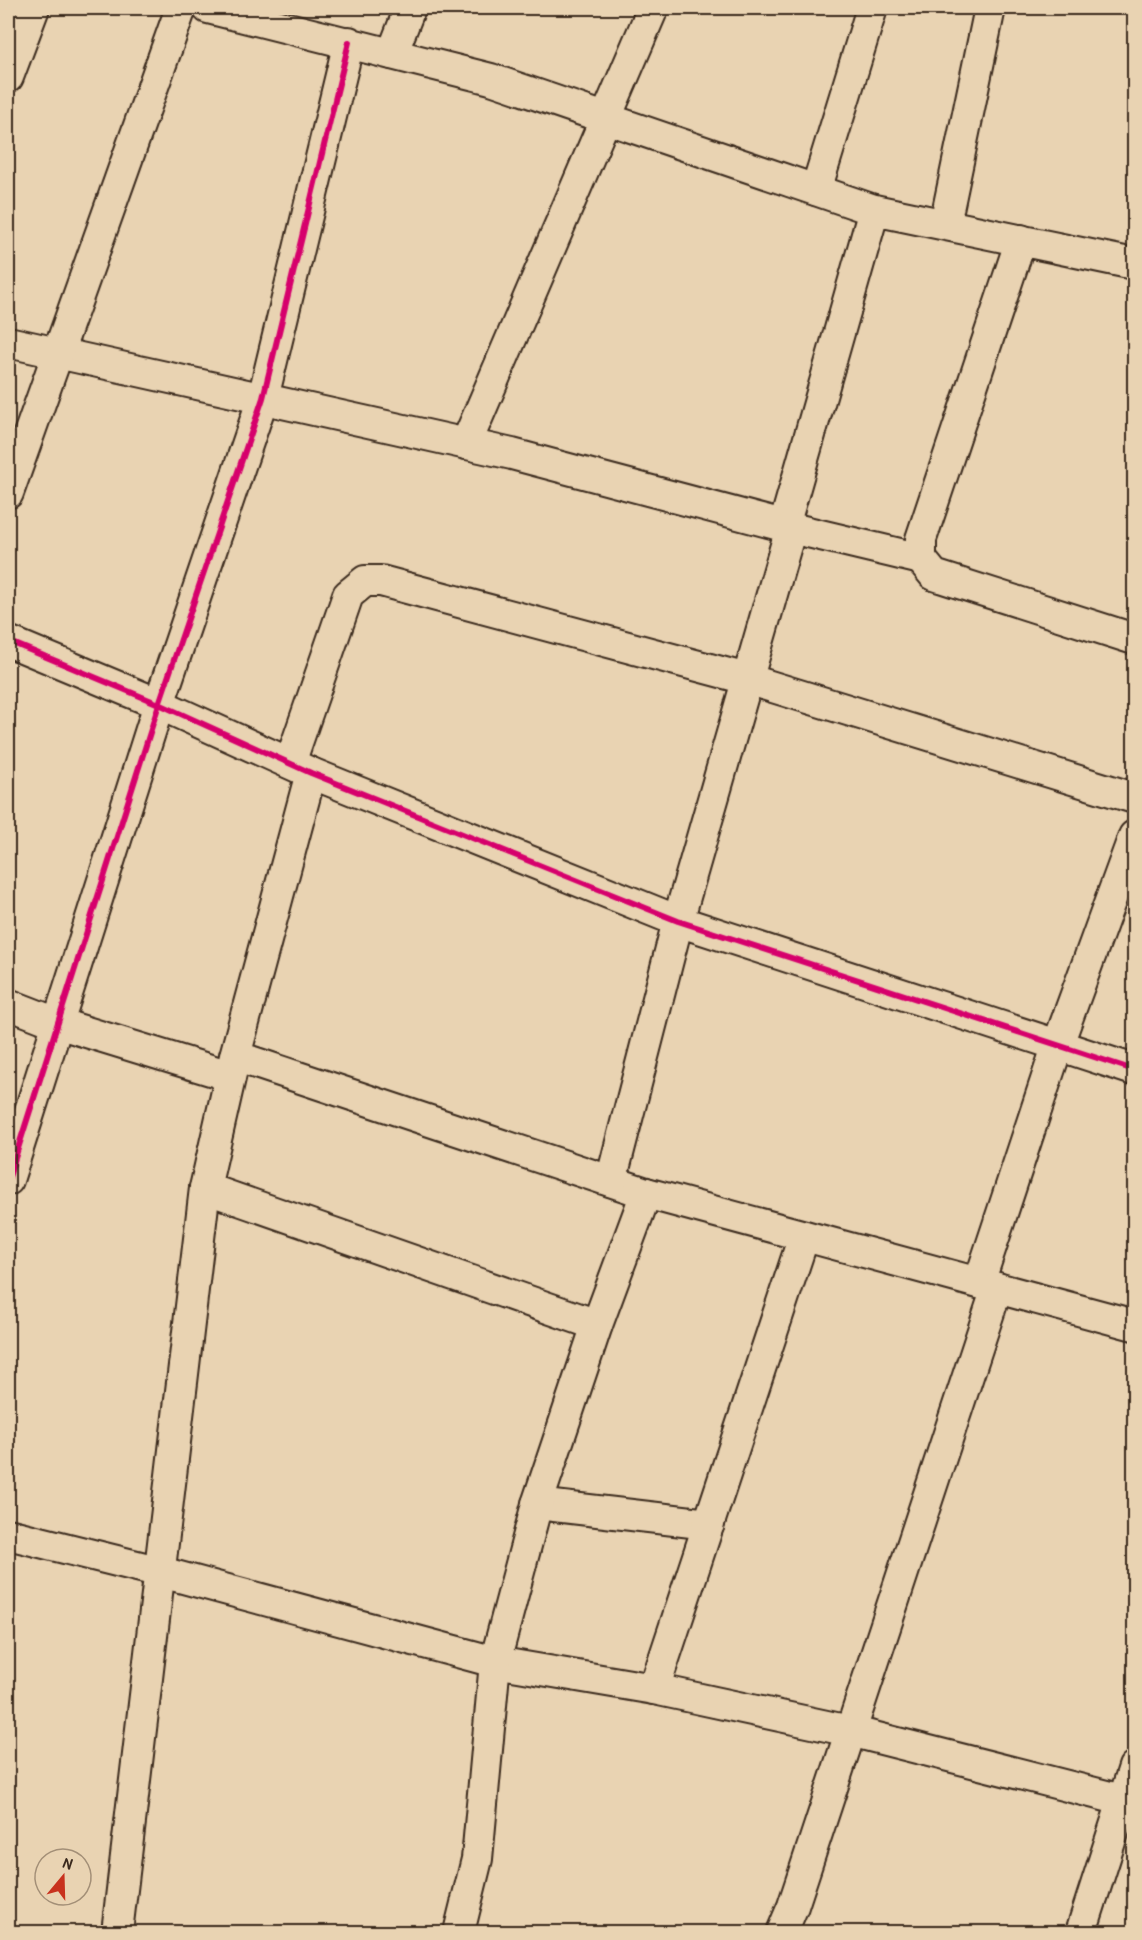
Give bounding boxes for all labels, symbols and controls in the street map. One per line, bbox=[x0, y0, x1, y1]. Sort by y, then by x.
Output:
north arrow bbox=[33, 1847, 93, 1907]
text: N bbox=[60, 1851, 76, 1875]

